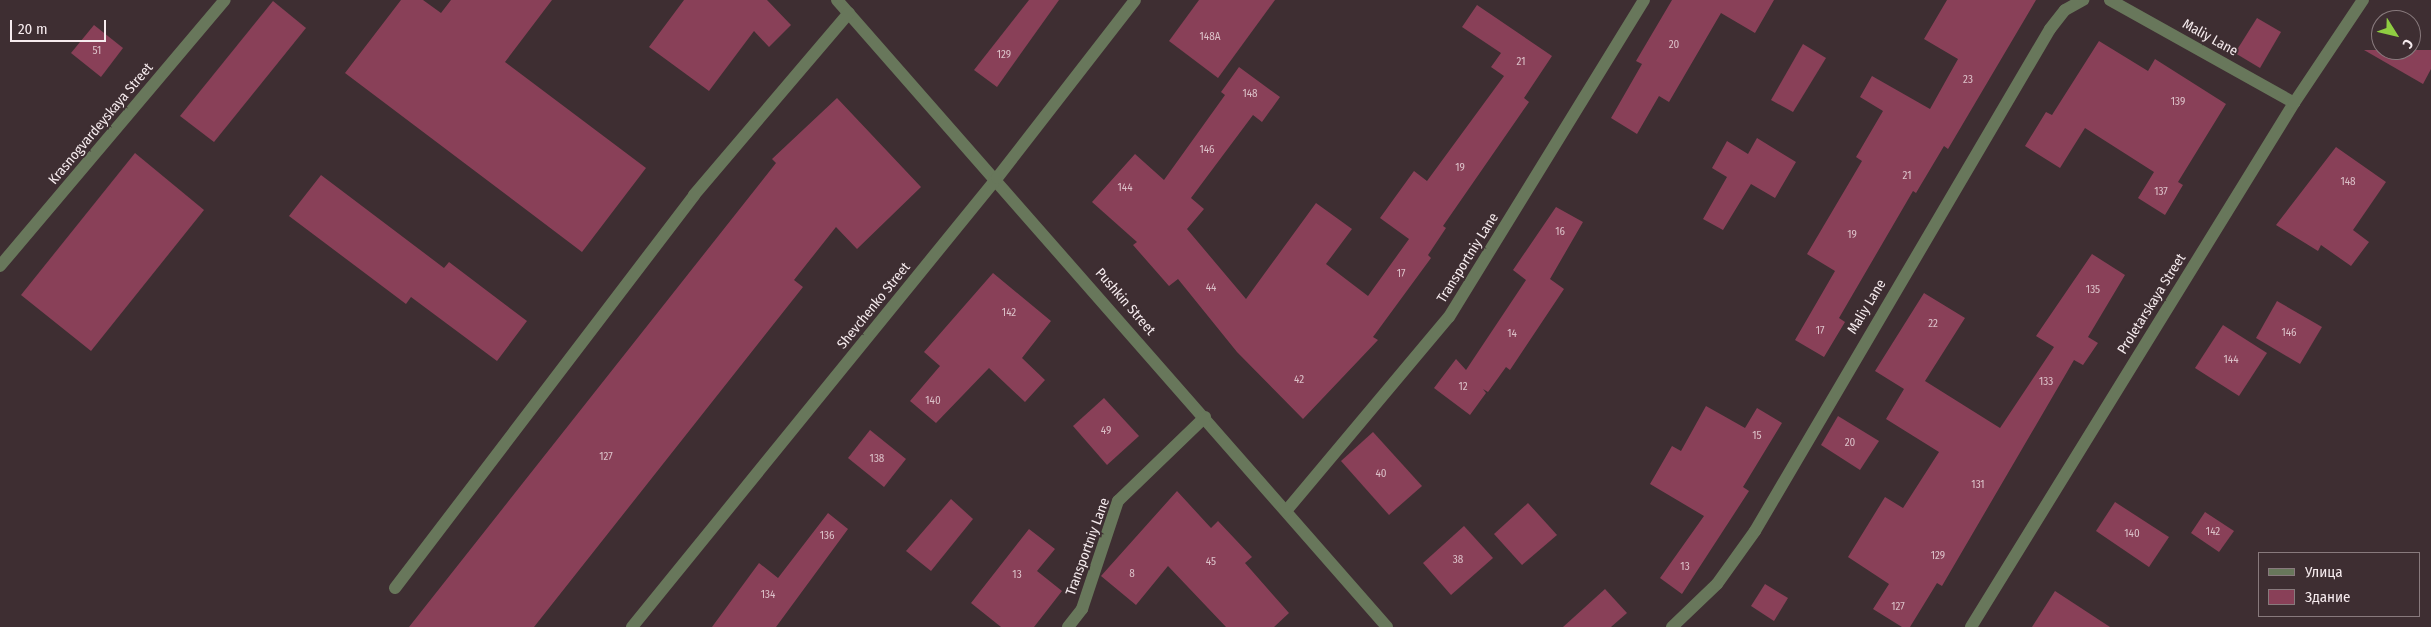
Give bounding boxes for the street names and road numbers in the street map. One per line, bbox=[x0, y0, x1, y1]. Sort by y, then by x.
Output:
street label: Maliy Lane bbox=[2179, 16, 2241, 60]
street label: Krasnogvardeyskaya Street bbox=[45, 60, 157, 188]
street label: Transportniy Lane bbox=[1434, 210, 1502, 306]
street label: Proletarskaya Street bbox=[2114, 251, 2190, 357]
street label: Shevchenko Street bbox=[834, 259, 914, 353]
street label: Pushkin Street bbox=[1091, 265, 1159, 339]
street label: Maliy Lane bbox=[1844, 277, 1890, 337]
street label: Transportniy Lane bbox=[1063, 496, 1113, 598]

